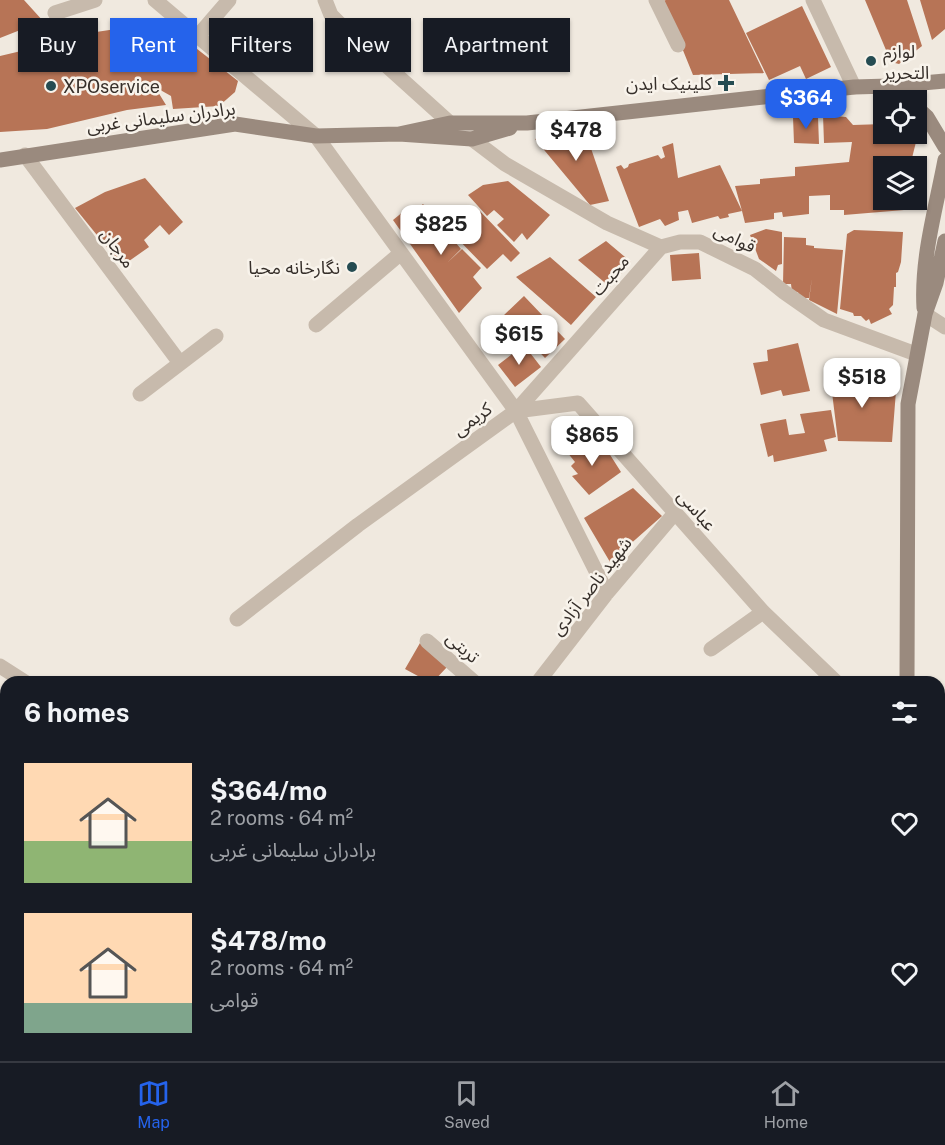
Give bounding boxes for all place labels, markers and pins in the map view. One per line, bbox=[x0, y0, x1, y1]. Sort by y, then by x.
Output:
place label: لوازم التحریر bbox=[882, 41, 929, 84]
marker: لوازم التحریر bbox=[864, 54, 878, 68]
place label: کلینیک ایدن bbox=[626, 73, 713, 95]
marker: کلینیک ایدن bbox=[717, 74, 735, 92]
place label: XPOservice bbox=[63, 76, 160, 97]
marker: XPOservice bbox=[44, 79, 58, 93]
pin: $364 bbox=[770, 79, 842, 130]
pin: $478 bbox=[540, 111, 612, 162]
pin: $825 bbox=[405, 205, 477, 256]
place label: نگارخانه محیا bbox=[248, 257, 340, 279]
marker: نگارخانه محیا bbox=[345, 260, 359, 274]
pin: $615 bbox=[483, 315, 555, 366]
pin: $518 bbox=[826, 358, 898, 409]
pin: $865 bbox=[556, 416, 628, 467]

